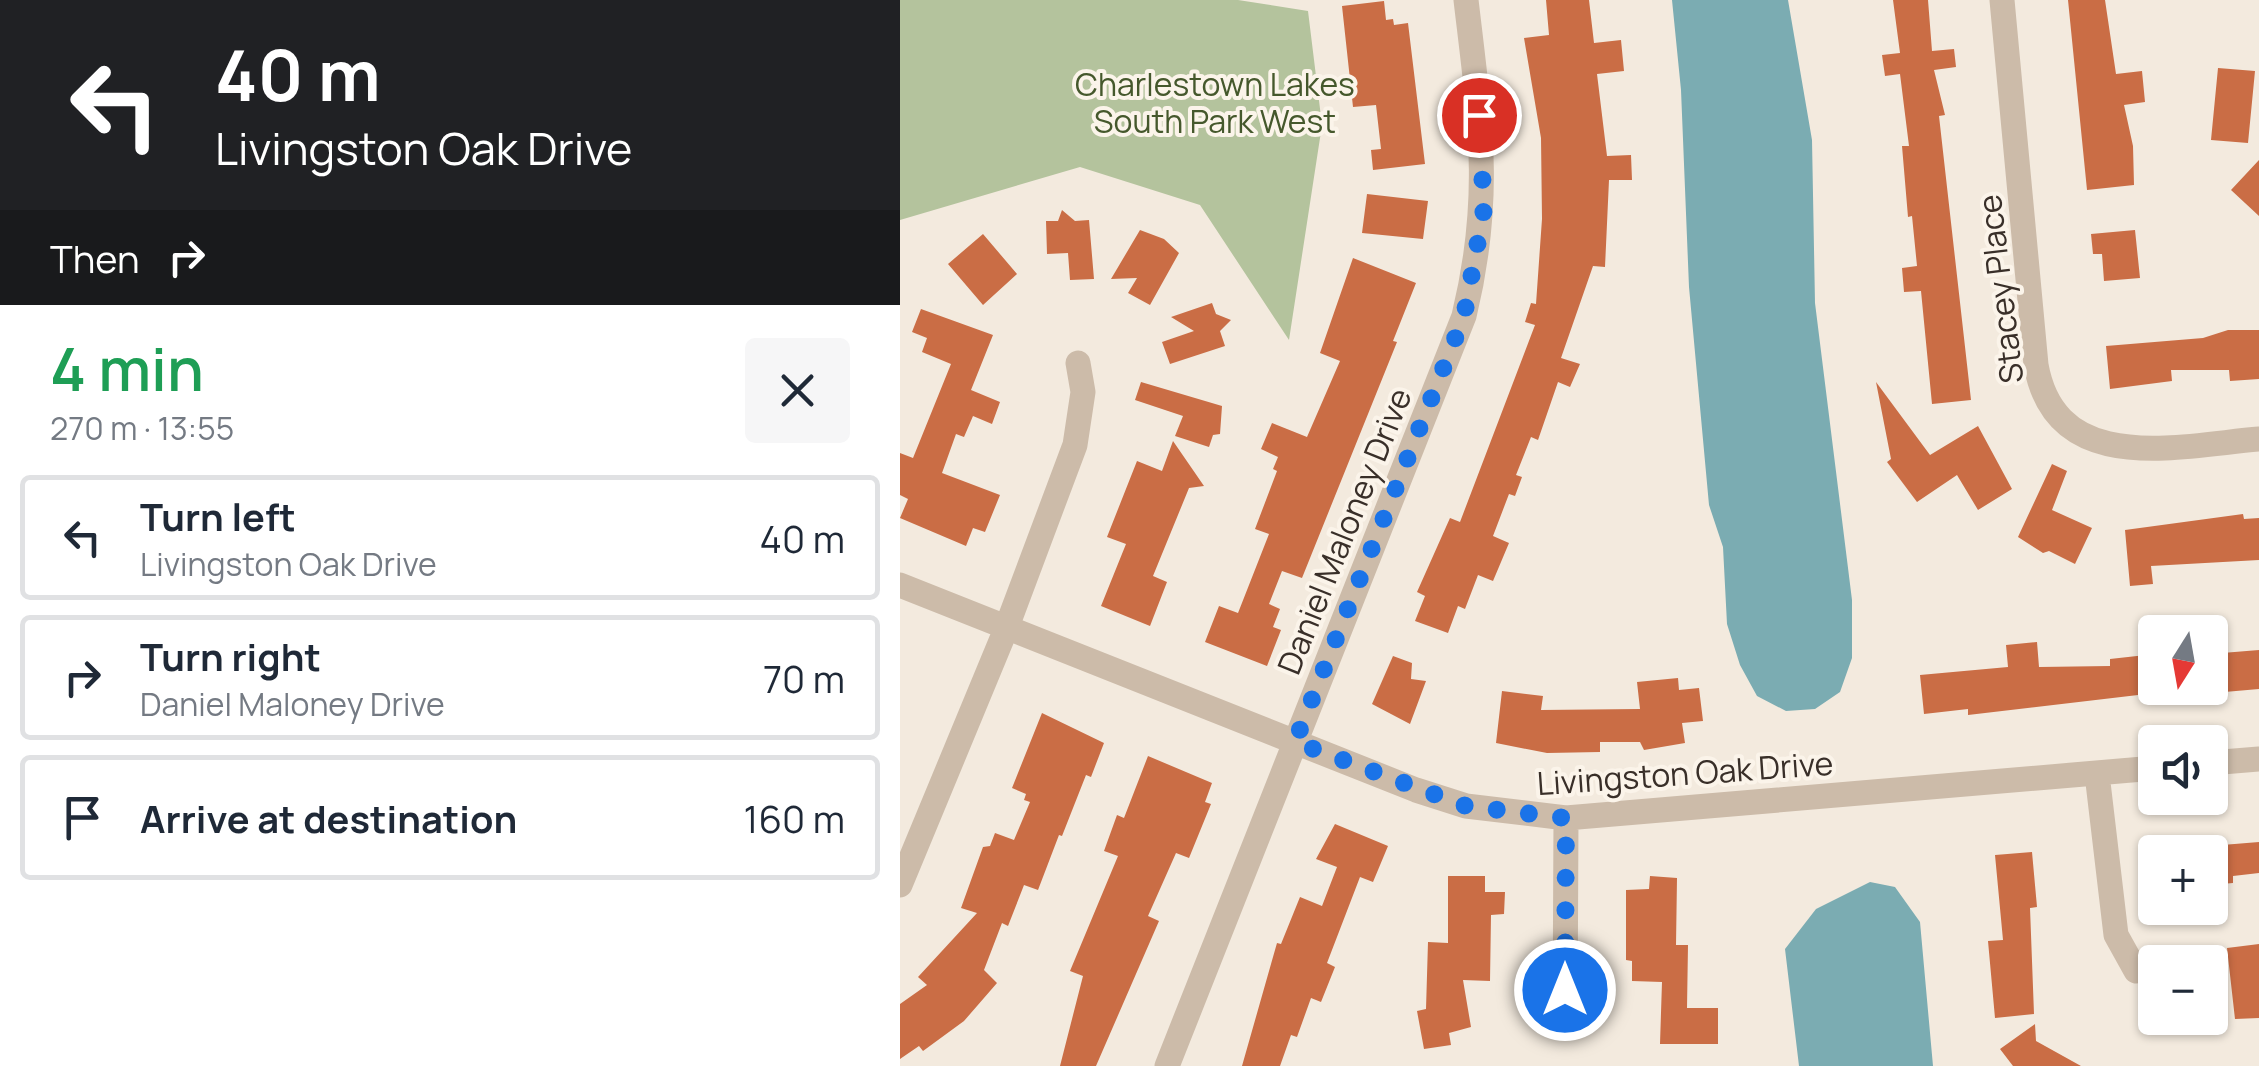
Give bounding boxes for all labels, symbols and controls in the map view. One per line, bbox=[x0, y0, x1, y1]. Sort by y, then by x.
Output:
text: 40 m bbox=[215, 26, 381, 122]
icon: left bbox=[50, 40, 180, 170]
park label: Charlestown Lakes South Park West bbox=[1075, 62, 1355, 143]
pin bbox=[1437, 73, 1522, 158]
icon: arrive bbox=[1452, 88, 1507, 143]
text: Livingston Oak Drive bbox=[215, 117, 632, 179]
street label: Stacey Place bbox=[1967, 192, 2033, 386]
icon: right bbox=[159, 230, 214, 285]
text: Then bbox=[50, 232, 139, 284]
text: 4 min bbox=[50, 327, 204, 409]
button: close bbox=[745, 338, 850, 443]
street label: Daniel Maloney Drive bbox=[1267, 381, 1421, 681]
text: 270 m · 13:55 bbox=[50, 406, 234, 450]
text: Turn left bbox=[140, 490, 296, 542]
icon: left bbox=[55, 510, 110, 565]
text: 40 m bbox=[760, 512, 845, 564]
text: Livingston Oak Drive bbox=[140, 542, 437, 586]
north arrow bbox=[2138, 615, 2228, 705]
map controls bbox=[2138, 615, 2228, 1035]
text: Turn right bbox=[140, 630, 321, 682]
icon: right bbox=[55, 650, 110, 705]
text: 70 m bbox=[763, 652, 845, 704]
text: Daniel Maloney Drive bbox=[140, 682, 445, 726]
button: sound bbox=[2138, 725, 2228, 815]
street label: Livingston Oak Drive bbox=[1535, 741, 1835, 805]
icon: arrive bbox=[55, 790, 110, 845]
text: Arrive at destination bbox=[140, 792, 517, 844]
text: 160 m bbox=[744, 792, 845, 844]
button: + bbox=[2138, 835, 2228, 925]
position arrow bbox=[1513, 938, 1617, 1042]
button: − bbox=[2138, 945, 2228, 1035]

